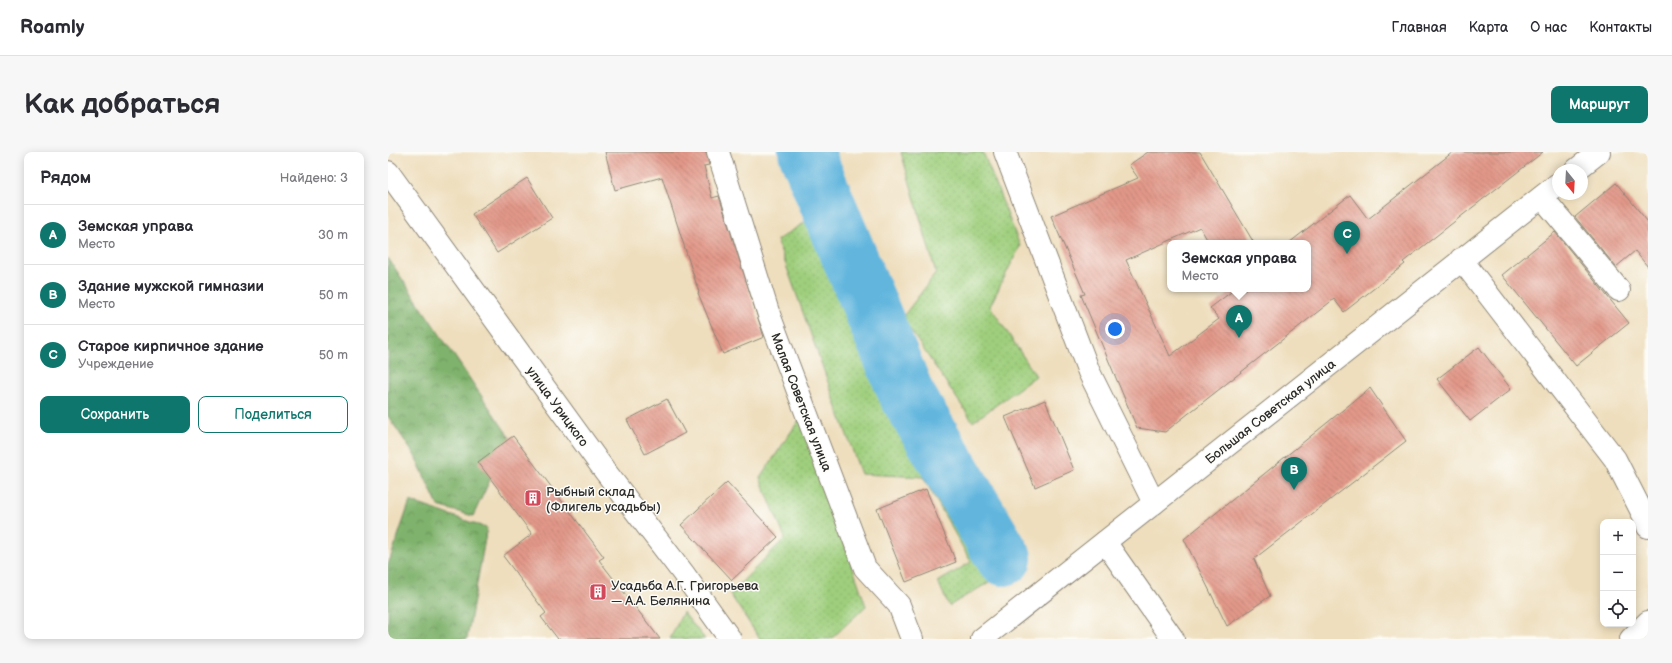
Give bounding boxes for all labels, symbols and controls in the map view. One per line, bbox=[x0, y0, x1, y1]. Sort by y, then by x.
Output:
text: Roamly bbox=[20, 16, 84, 39]
text: Главная bbox=[1392, 19, 1447, 36]
text: Карта bbox=[1469, 19, 1508, 36]
text: О нас bbox=[1530, 19, 1567, 36]
text: Контакты bbox=[1589, 19, 1652, 36]
button: Маршрут bbox=[1551, 86, 1648, 123]
text: Как добраться bbox=[24, 88, 221, 121]
north arrow bbox=[1552, 164, 1588, 200]
text: Рядом bbox=[40, 168, 91, 188]
text: Найдено: 3 bbox=[280, 170, 348, 186]
text: Земская управа bbox=[78, 217, 193, 236]
pin: C bbox=[1334, 221, 1360, 254]
text: A bbox=[49, 227, 57, 243]
text: 30 m bbox=[318, 227, 348, 243]
text: Место bbox=[78, 236, 115, 252]
popup bbox=[1167, 240, 1311, 292]
text: Земская управа bbox=[1181, 249, 1297, 268]
text: Место bbox=[1181, 268, 1219, 284]
text: Здание мужской гимназии bbox=[78, 277, 264, 296]
text: B bbox=[48, 287, 58, 303]
text: 50 m bbox=[319, 287, 348, 303]
text: Место bbox=[78, 296, 115, 312]
pin: A bbox=[1226, 305, 1252, 338]
your location bbox=[1105, 319, 1125, 339]
street label: Малая Советская улица bbox=[767, 331, 835, 474]
text: Старое кирпичное здание bbox=[78, 337, 264, 356]
text: C bbox=[48, 347, 58, 363]
text: 50 m bbox=[319, 347, 348, 363]
text: Учреждение bbox=[78, 356, 154, 372]
street label: Большая Советская улица bbox=[1202, 356, 1339, 468]
street label: улица Урицкого bbox=[523, 363, 592, 450]
button: Сохранить bbox=[40, 396, 190, 433]
button: Поделиться bbox=[198, 396, 348, 433]
pin: B bbox=[1281, 457, 1307, 490]
place label: Рыбный склад (Флигель усадьбы) bbox=[546, 484, 661, 515]
building icon: Рыбный склад (Флигель усадьбы) bbox=[523, 488, 543, 508]
map controls bbox=[1600, 519, 1636, 627]
button: + bbox=[1600, 519, 1636, 555]
button: − bbox=[1600, 555, 1636, 591]
place label: Усадьба А.Г. Григорьева — А.А. Белянина bbox=[611, 578, 759, 609]
building icon: Усадьба А.Г. Григорьева — А.А. Белянина bbox=[588, 582, 608, 602]
button: locate bbox=[1600, 591, 1636, 627]

